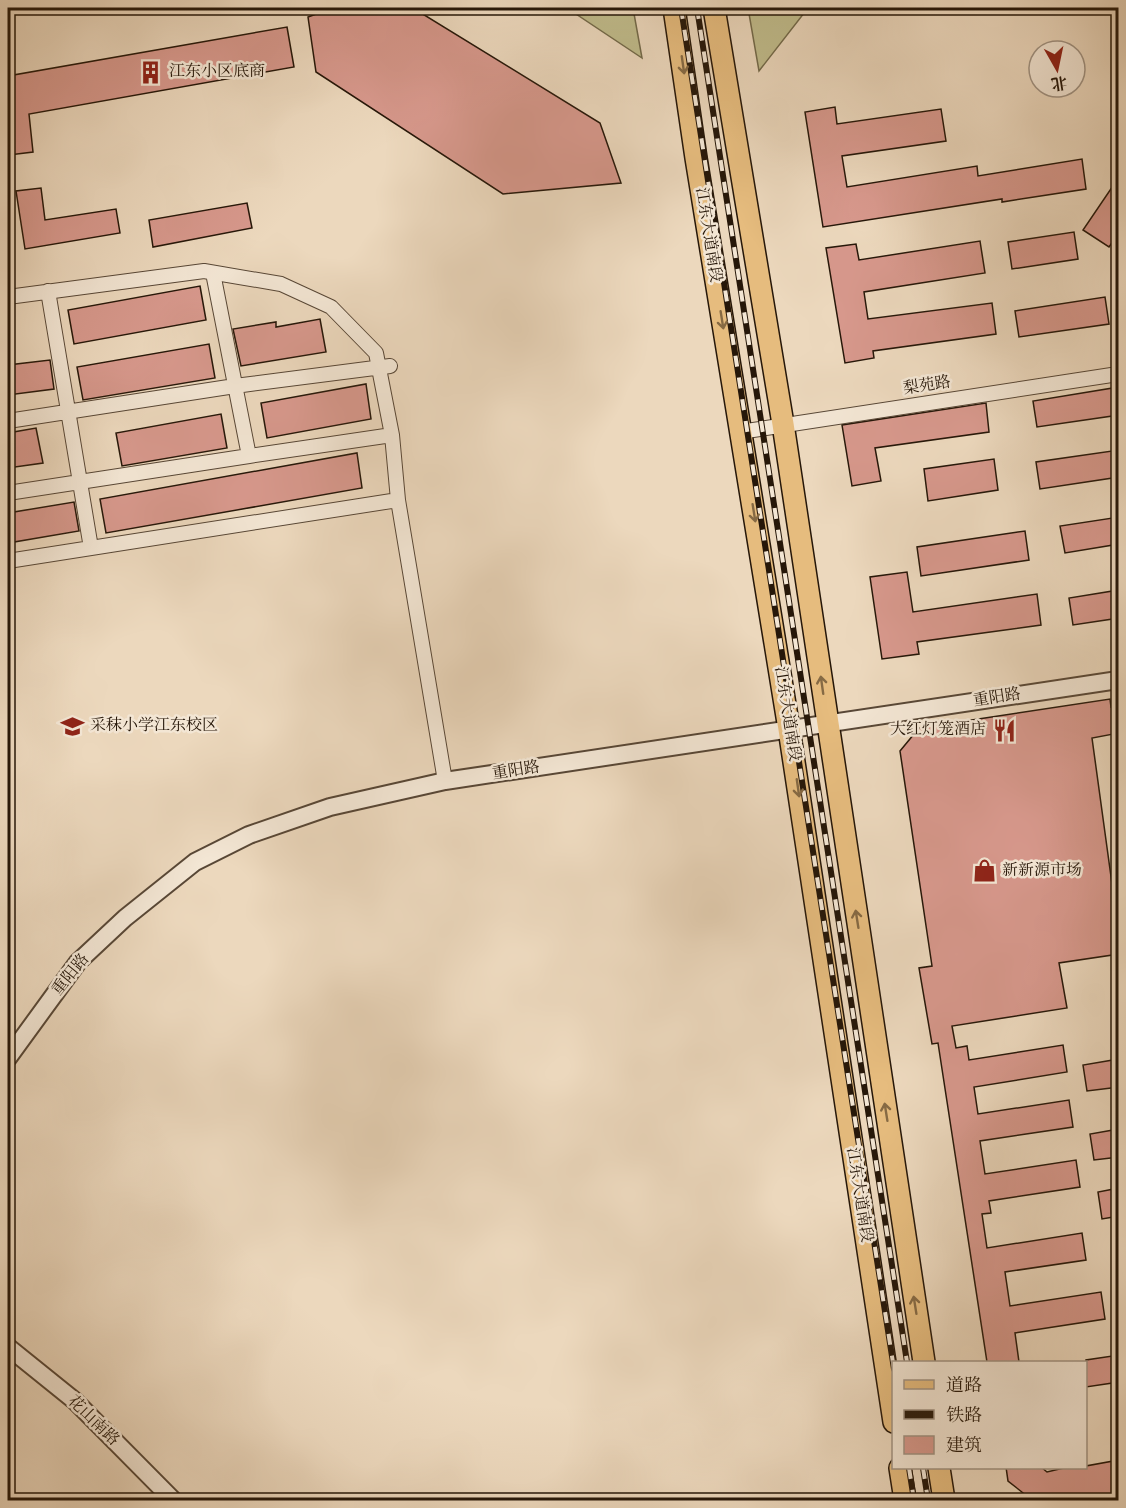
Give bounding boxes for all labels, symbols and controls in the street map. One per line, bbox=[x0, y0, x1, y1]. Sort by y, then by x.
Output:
north arrow bbox=[1027, 39, 1087, 99]
one-way arrow bbox=[677, 55, 688, 75]
building icon: 江东小区底商 bbox=[138, 59, 164, 85]
place label: 江东小区底商 bbox=[169, 61, 265, 83]
text: 北 bbox=[1049, 70, 1069, 94]
street label: 江东大道南段 bbox=[690, 186, 726, 284]
one-way arrow bbox=[717, 310, 728, 330]
street label: 梨苑路 bbox=[902, 371, 952, 401]
one-way arrow bbox=[748, 502, 759, 522]
street label: 江东大道南段 bbox=[769, 665, 805, 763]
one-way arrow bbox=[816, 675, 827, 695]
street label: 重阳路 bbox=[972, 683, 1022, 713]
school or university icon: 采秣小学江东校区 bbox=[59, 713, 85, 739]
place label: 采秣小学江东校区 bbox=[90, 715, 218, 737]
restaurant icon: 大红灯笼酒店 bbox=[991, 717, 1017, 743]
place label: 大红灯笼酒店 bbox=[890, 719, 986, 741]
street label: 重阳路 bbox=[491, 756, 541, 786]
one-way arrow bbox=[793, 778, 804, 798]
shop icon: 新新源市场 bbox=[971, 858, 997, 884]
place label: 新新源市场 bbox=[1002, 860, 1082, 882]
one-way arrow bbox=[851, 910, 862, 929]
street label: 重阳路 bbox=[47, 949, 95, 1001]
one-way arrow bbox=[880, 1102, 891, 1122]
street label: 江东大道南段 bbox=[841, 1146, 877, 1244]
one-way arrow bbox=[909, 1295, 920, 1315]
legend bbox=[892, 1361, 1087, 1469]
text: 道路 bbox=[946, 1374, 982, 1399]
street label: 花山南路 bbox=[62, 1391, 124, 1451]
text: 铁路 bbox=[946, 1404, 982, 1429]
text: 建筑 bbox=[946, 1434, 982, 1459]

